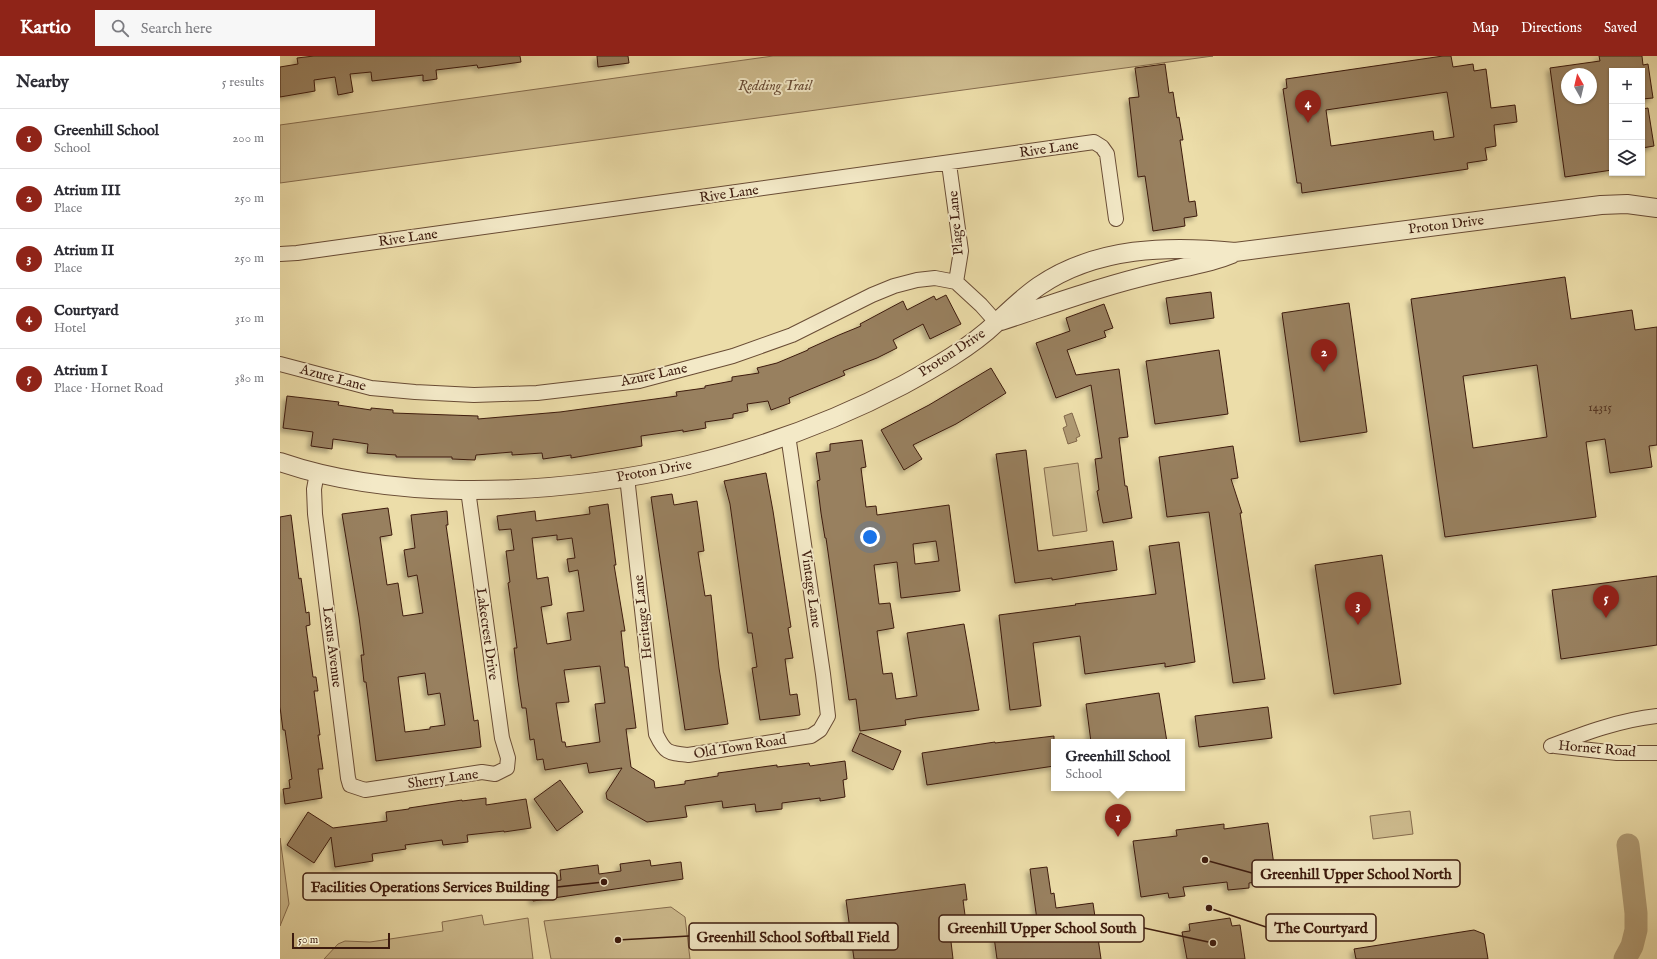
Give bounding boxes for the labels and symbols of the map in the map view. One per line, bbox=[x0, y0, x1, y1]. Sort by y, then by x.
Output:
north arrow bbox=[1561, 68, 1597, 104]
park label: Redding Trail bbox=[738, 77, 813, 96]
pin: 4 bbox=[1295, 90, 1321, 123]
street label: Rive Lane bbox=[1018, 136, 1080, 162]
street label: Rive Lane bbox=[698, 181, 760, 207]
street label: Plage Lane bbox=[944, 189, 968, 256]
street label: Proton Drive bbox=[1407, 211, 1485, 239]
street label: Rive Lane bbox=[377, 225, 439, 251]
street label: Proton Drive bbox=[915, 324, 989, 381]
pin: 2 bbox=[1311, 339, 1337, 372]
street label: Azure Lane bbox=[618, 359, 690, 391]
street label: Azure Lane bbox=[297, 360, 369, 396]
house number: 14315 bbox=[1588, 400, 1612, 415]
street label: Proton Drive bbox=[615, 455, 694, 486]
your location bbox=[860, 527, 880, 547]
street label: Vintage Lane bbox=[797, 548, 825, 630]
street label: Heritage Lane bbox=[630, 573, 656, 660]
pin: 5 bbox=[1593, 585, 1619, 618]
street label: Lakecrest Drive bbox=[472, 587, 502, 682]
pin: 3 bbox=[1345, 592, 1371, 625]
street label: Lexus Avenue bbox=[318, 606, 346, 689]
street label: Old Town Road bbox=[692, 731, 788, 763]
street label: Hornet Road bbox=[1557, 737, 1637, 761]
street label: Sherry Lane bbox=[407, 765, 480, 793]
pin: 1 bbox=[1105, 804, 1131, 837]
callout: Greenhill Upper School North bbox=[1252, 860, 1460, 887]
text: Greenhill Upper School North bbox=[1260, 865, 1453, 884]
callout: Facilities Operations Services Building bbox=[303, 873, 557, 900]
text: Facilities Operations Services Building bbox=[311, 878, 550, 897]
callout: The Courtyard bbox=[1266, 914, 1376, 941]
callout: Greenhill Upper School South bbox=[939, 915, 1144, 942]
text: Greenhill Upper School South bbox=[947, 919, 1138, 938]
text: The Courtyard bbox=[1273, 919, 1369, 938]
callout: Greenhill School Softball Field bbox=[689, 923, 898, 950]
text: Greenhill School Softball Field bbox=[697, 928, 890, 947]
scale bar bbox=[292, 931, 390, 950]

